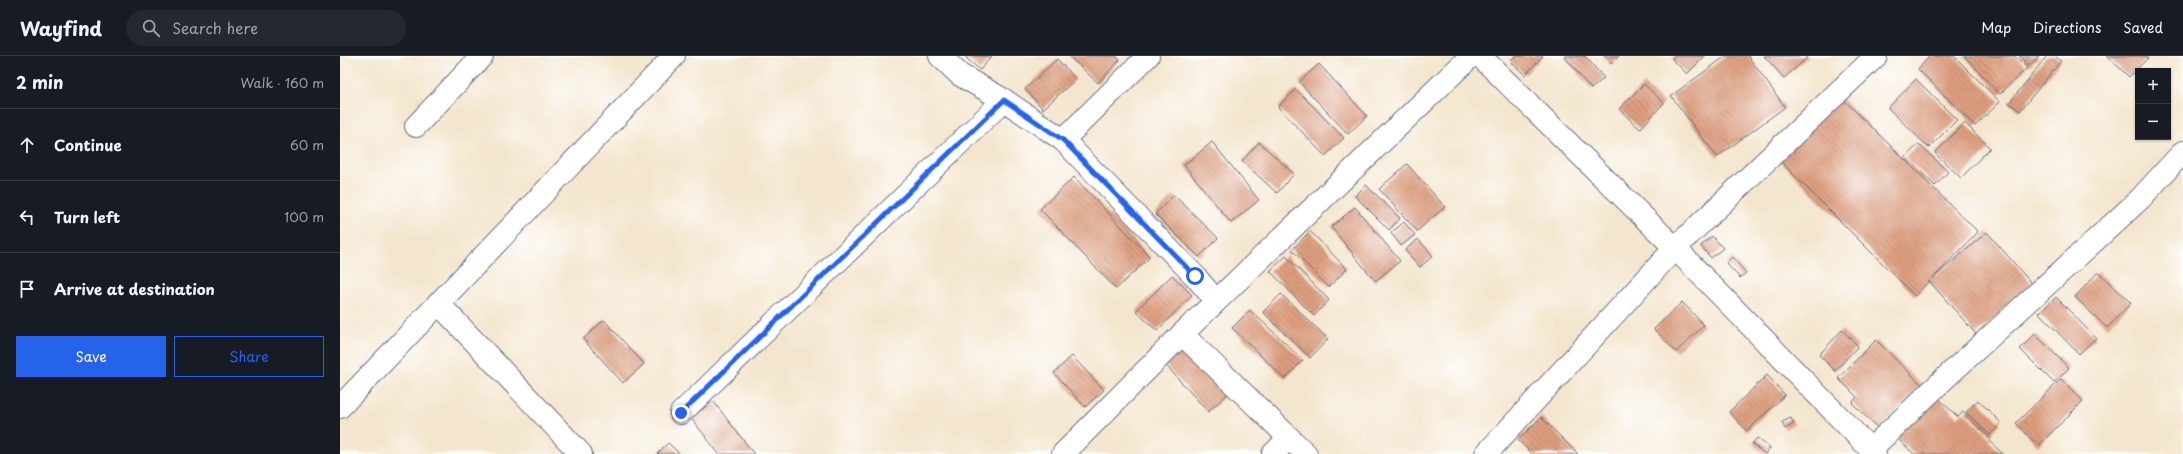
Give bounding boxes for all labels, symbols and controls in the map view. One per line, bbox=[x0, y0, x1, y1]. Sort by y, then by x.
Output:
search box bbox=[126, 10, 406, 46]
text: Wayfind bbox=[20, 14, 102, 42]
text: Search here bbox=[172, 16, 258, 39]
icon: search bbox=[140, 17, 162, 39]
text: Map bbox=[1981, 17, 2011, 38]
text: Directions bbox=[2033, 17, 2101, 38]
text: Saved bbox=[2123, 17, 2163, 38]
map controls bbox=[2135, 68, 2171, 140]
button: + bbox=[2135, 68, 2171, 104]
text: 2 min bbox=[16, 69, 63, 95]
text: Walk · 160 m bbox=[241, 73, 324, 92]
button: − bbox=[2135, 104, 2171, 140]
text: Continue bbox=[54, 133, 122, 156]
icon: ahead bbox=[16, 134, 38, 156]
text: 60 m bbox=[290, 135, 324, 154]
text: Turn left bbox=[54, 205, 120, 228]
icon: left bbox=[16, 206, 38, 228]
text: 100 m bbox=[284, 207, 324, 226]
route start bbox=[1186, 267, 1204, 285]
text: Arrive at destination bbox=[54, 277, 215, 300]
icon: arrive bbox=[16, 278, 38, 300]
button: Save bbox=[16, 336, 166, 377]
button: Share bbox=[174, 336, 324, 377]
route end bbox=[672, 404, 690, 422]

